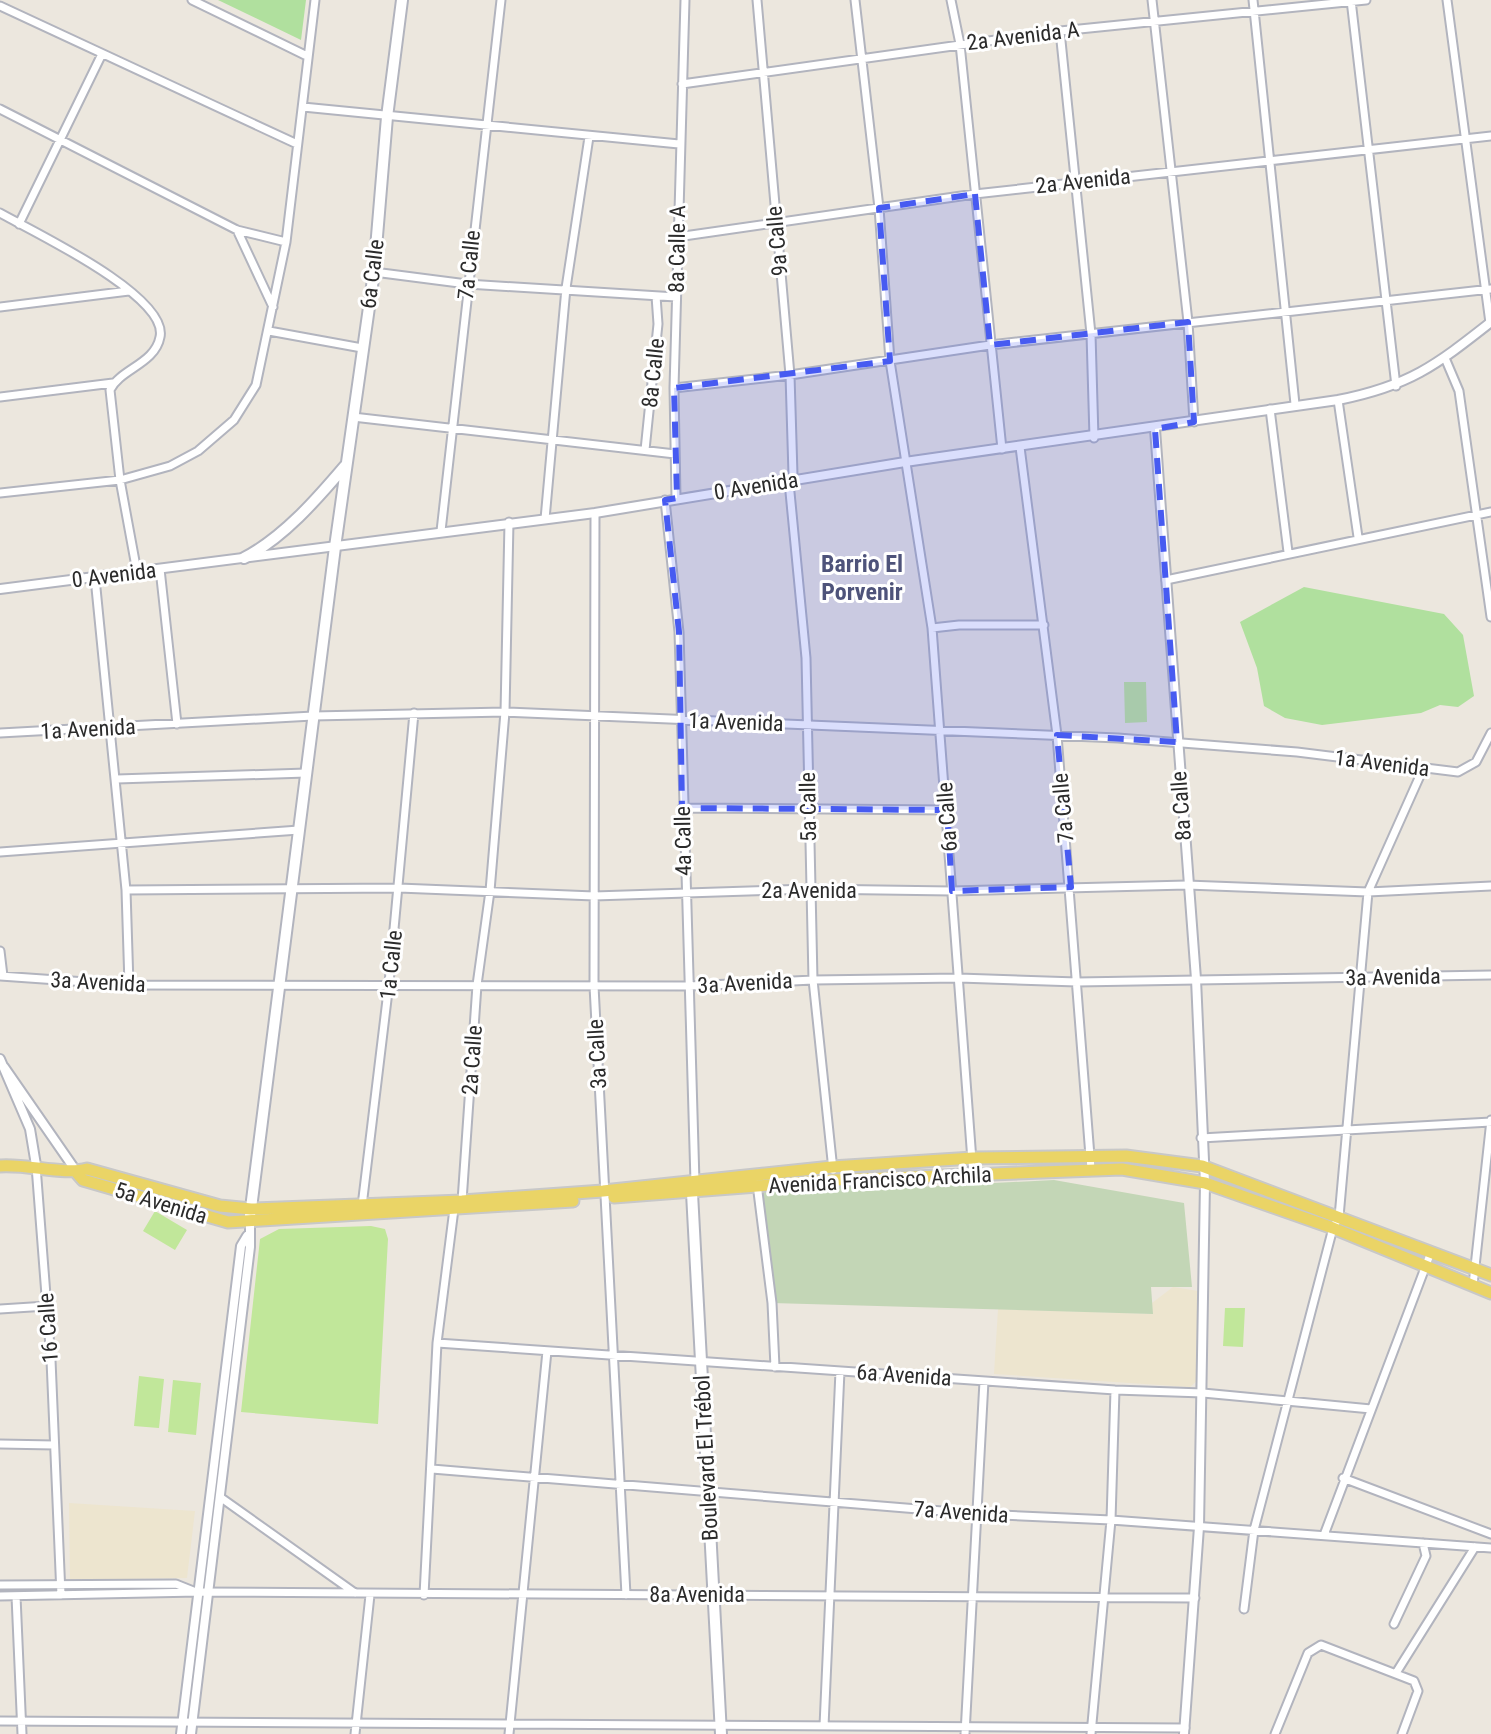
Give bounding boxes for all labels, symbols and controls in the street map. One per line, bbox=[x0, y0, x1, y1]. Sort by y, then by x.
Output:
street label: 2a Avenida A bbox=[965, 17, 1081, 55]
street label: 2a Avenida bbox=[1034, 164, 1132, 198]
street label: 8a Calle A bbox=[664, 205, 690, 293]
street label: 9a Calle bbox=[762, 205, 792, 277]
street label: 7a Calle bbox=[453, 229, 485, 301]
street label: 6a Calle bbox=[355, 238, 389, 310]
street label: 8a Calle bbox=[637, 337, 669, 409]
street label: 0 Avenida bbox=[712, 467, 800, 505]
district label: Barrio El Porvenir bbox=[821, 550, 903, 606]
street label: 0 Avenida bbox=[70, 557, 158, 593]
street label: 1a Avenida bbox=[688, 708, 784, 736]
street label: 1a Avenida bbox=[40, 714, 136, 744]
street label: 1a Avenida bbox=[1333, 745, 1431, 781]
street label: 8a Calle bbox=[1166, 770, 1196, 842]
street label: 5a Calle bbox=[795, 772, 821, 842]
street label: 7a Calle bbox=[1048, 772, 1078, 844]
street label: 6a Calle bbox=[932, 781, 962, 853]
street label: 4a Calle bbox=[670, 806, 696, 876]
street label: 2a Avenida bbox=[761, 878, 857, 903]
street label: 1a Calle bbox=[375, 929, 407, 1001]
street label: 3a Avenida bbox=[1345, 964, 1441, 990]
street label: 3a Avenida bbox=[50, 967, 146, 997]
street label: 3a Avenida bbox=[697, 968, 793, 998]
street label: 3a Calle bbox=[583, 1018, 611, 1090]
street label: 2a Calle bbox=[457, 1024, 487, 1096]
street label: Avenida Francisco Archila bbox=[768, 1162, 992, 1198]
street label: 5a Avenida bbox=[112, 1177, 210, 1229]
street label: 16 Calle bbox=[33, 1292, 63, 1364]
street label: 6a Avenida bbox=[856, 1359, 952, 1391]
street label: Boulevard El Trébol bbox=[689, 1374, 723, 1542]
street label: 7a Avenida bbox=[913, 1496, 1009, 1528]
street label: 8a Avenida bbox=[649, 1582, 745, 1607]

